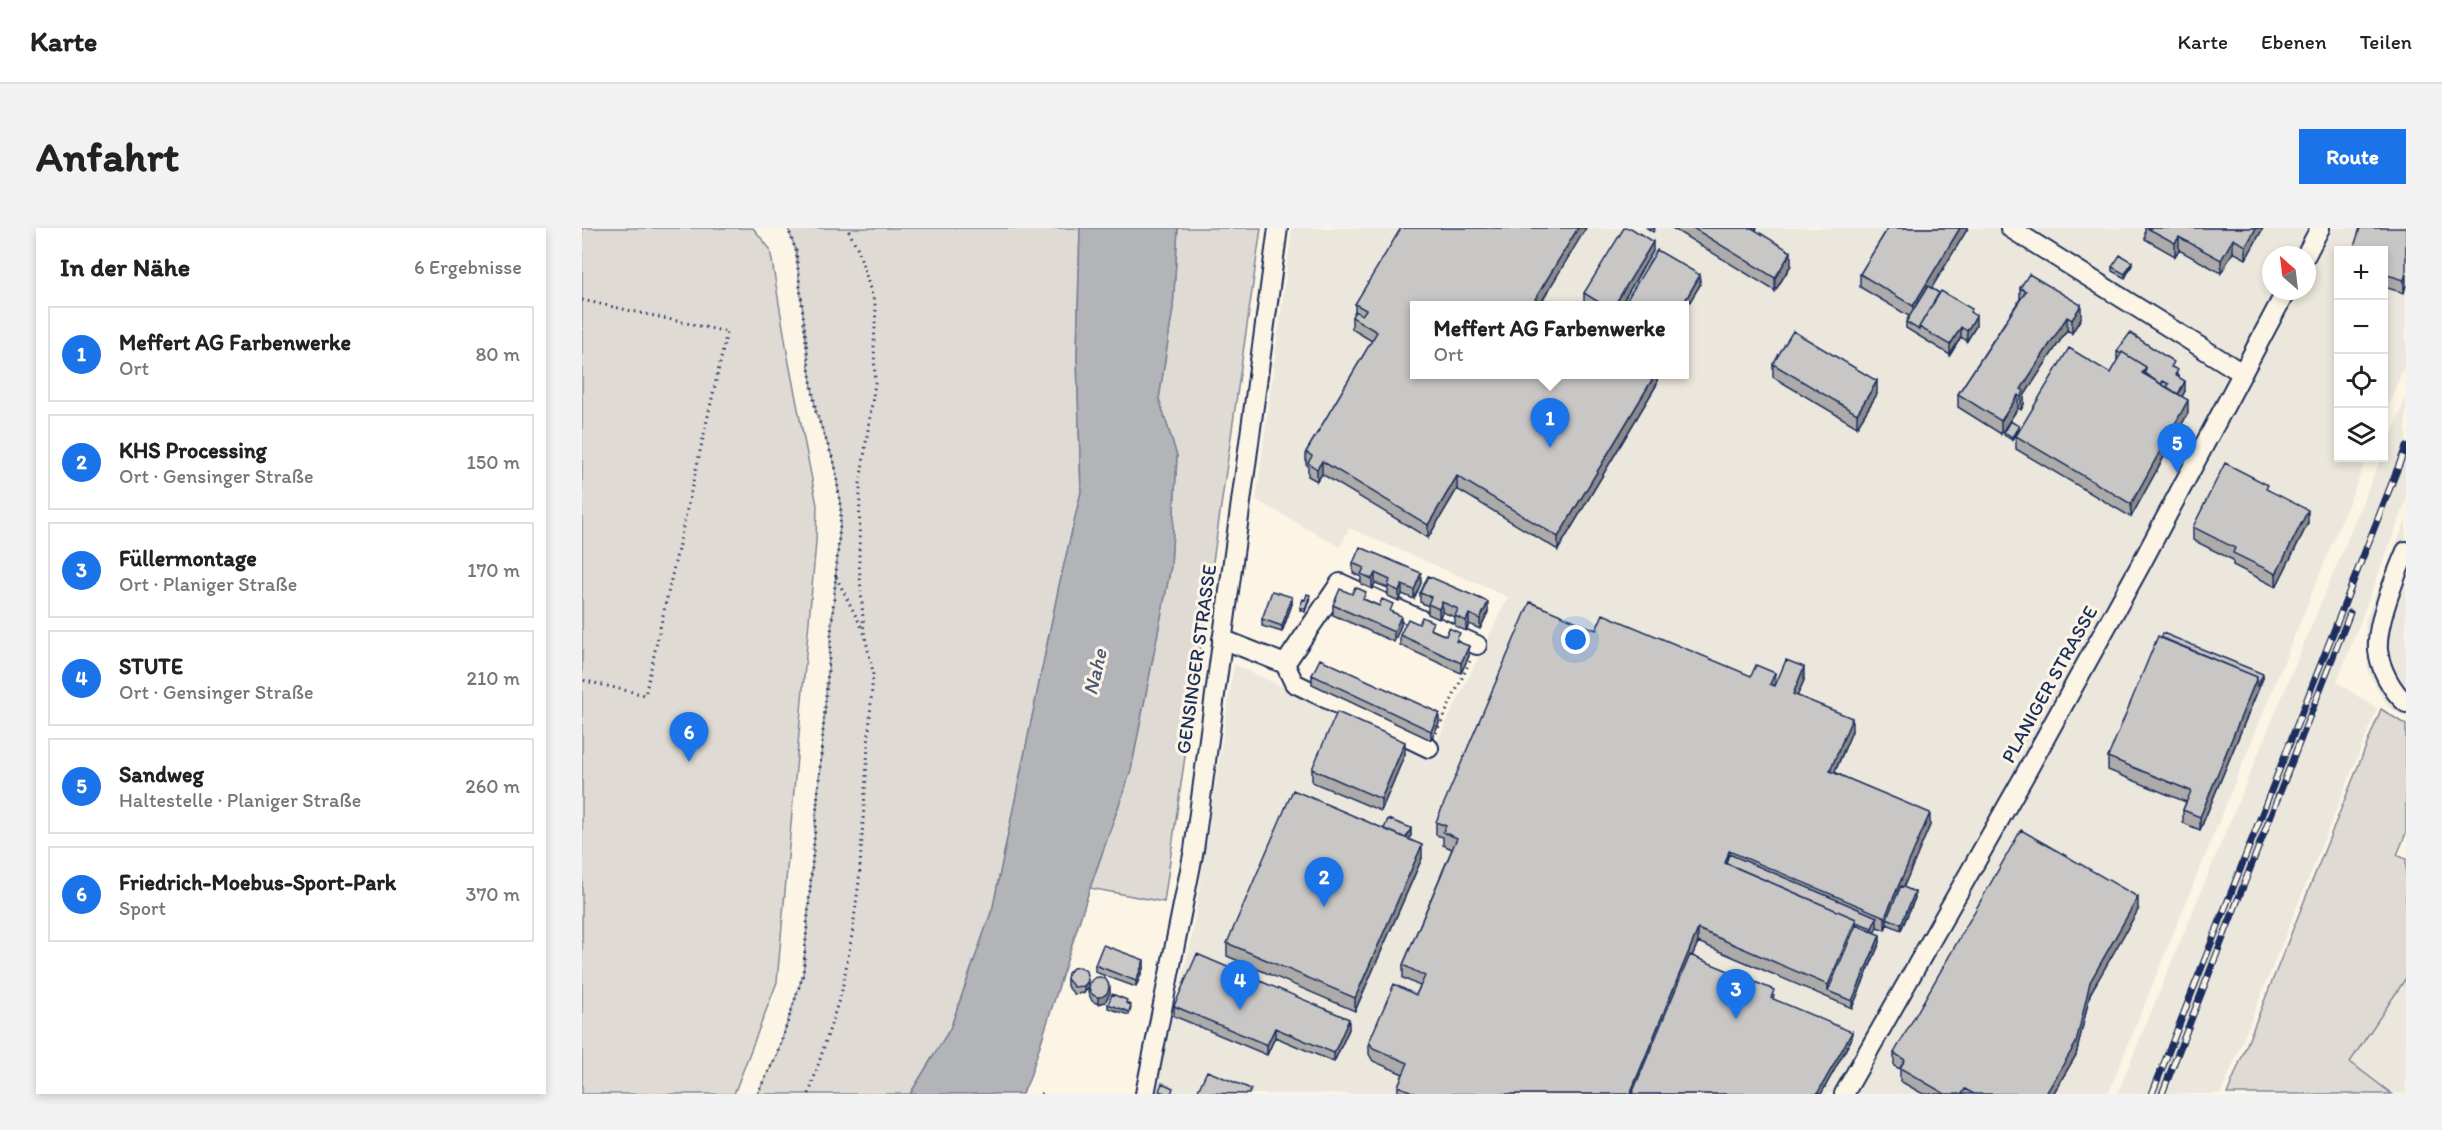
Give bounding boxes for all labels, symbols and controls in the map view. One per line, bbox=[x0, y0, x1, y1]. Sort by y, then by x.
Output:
text: Karte bbox=[30, 24, 97, 58]
text: Karte bbox=[2178, 29, 2228, 54]
text: Ebenen bbox=[2261, 29, 2327, 54]
text: Teilen bbox=[2360, 29, 2412, 54]
button: Route bbox=[2299, 129, 2406, 184]
text: Anfahrt bbox=[36, 131, 179, 182]
north arrow bbox=[2262, 246, 2316, 300]
map controls bbox=[2334, 246, 2388, 462]
button: + bbox=[2334, 246, 2388, 300]
text: In der Nähe bbox=[60, 251, 190, 283]
text: 6 Ergebnisse bbox=[414, 255, 522, 279]
button: − bbox=[2334, 300, 2388, 354]
popup bbox=[1410, 301, 1689, 379]
text: Meffert AG Farbenwerke bbox=[1434, 315, 1665, 342]
text: Meffert AG Farbenwerke bbox=[119, 329, 351, 356]
text: 1 bbox=[77, 342, 86, 366]
text: 80 m bbox=[475, 342, 520, 366]
text: Ort bbox=[1434, 342, 1463, 366]
button: locate bbox=[2334, 354, 2388, 408]
text: Ort bbox=[119, 356, 149, 380]
pin: 1 bbox=[1530, 398, 1570, 448]
button: layers bbox=[2334, 408, 2388, 462]
pin: 5 bbox=[2158, 424, 2196, 473]
text: KHS Processing bbox=[119, 437, 267, 464]
text: 2 bbox=[76, 450, 87, 474]
text: 150 m bbox=[467, 450, 520, 474]
text: Ort · Gensinger Straße bbox=[119, 464, 314, 488]
text: Füllermontage bbox=[119, 545, 257, 572]
text: 3 bbox=[76, 558, 87, 582]
text: 170 m bbox=[467, 558, 520, 582]
street label: GENSINGER STRASSE bbox=[1171, 563, 1221, 755]
text: Ort · Planiger Straße bbox=[119, 572, 297, 596]
street label: PLANIGER STRASSE bbox=[1996, 601, 2102, 767]
your location bbox=[1561, 625, 1590, 654]
water label: Nahe bbox=[1077, 645, 1112, 697]
text: STUTE bbox=[119, 653, 183, 680]
text: 4 bbox=[75, 666, 88, 690]
text: 210 m bbox=[467, 666, 520, 690]
text: Ort · Gensinger Straße bbox=[119, 680, 314, 704]
pin: 6 bbox=[670, 712, 708, 762]
text: Sandweg bbox=[119, 761, 204, 788]
text: 5 bbox=[76, 774, 87, 798]
text: 260 m bbox=[465, 774, 520, 798]
text: Haltestelle · Planiger Straße bbox=[119, 788, 361, 812]
pin: 2 bbox=[1304, 858, 1344, 907]
text: Friedrich-Moebus-Sport-Park bbox=[119, 869, 396, 896]
text: 6 bbox=[76, 882, 87, 906]
text: 370 m bbox=[466, 882, 520, 906]
text: Sport bbox=[119, 896, 166, 920]
pin: 4 bbox=[1220, 960, 1260, 1010]
pin: 3 bbox=[1716, 970, 1756, 1019]

